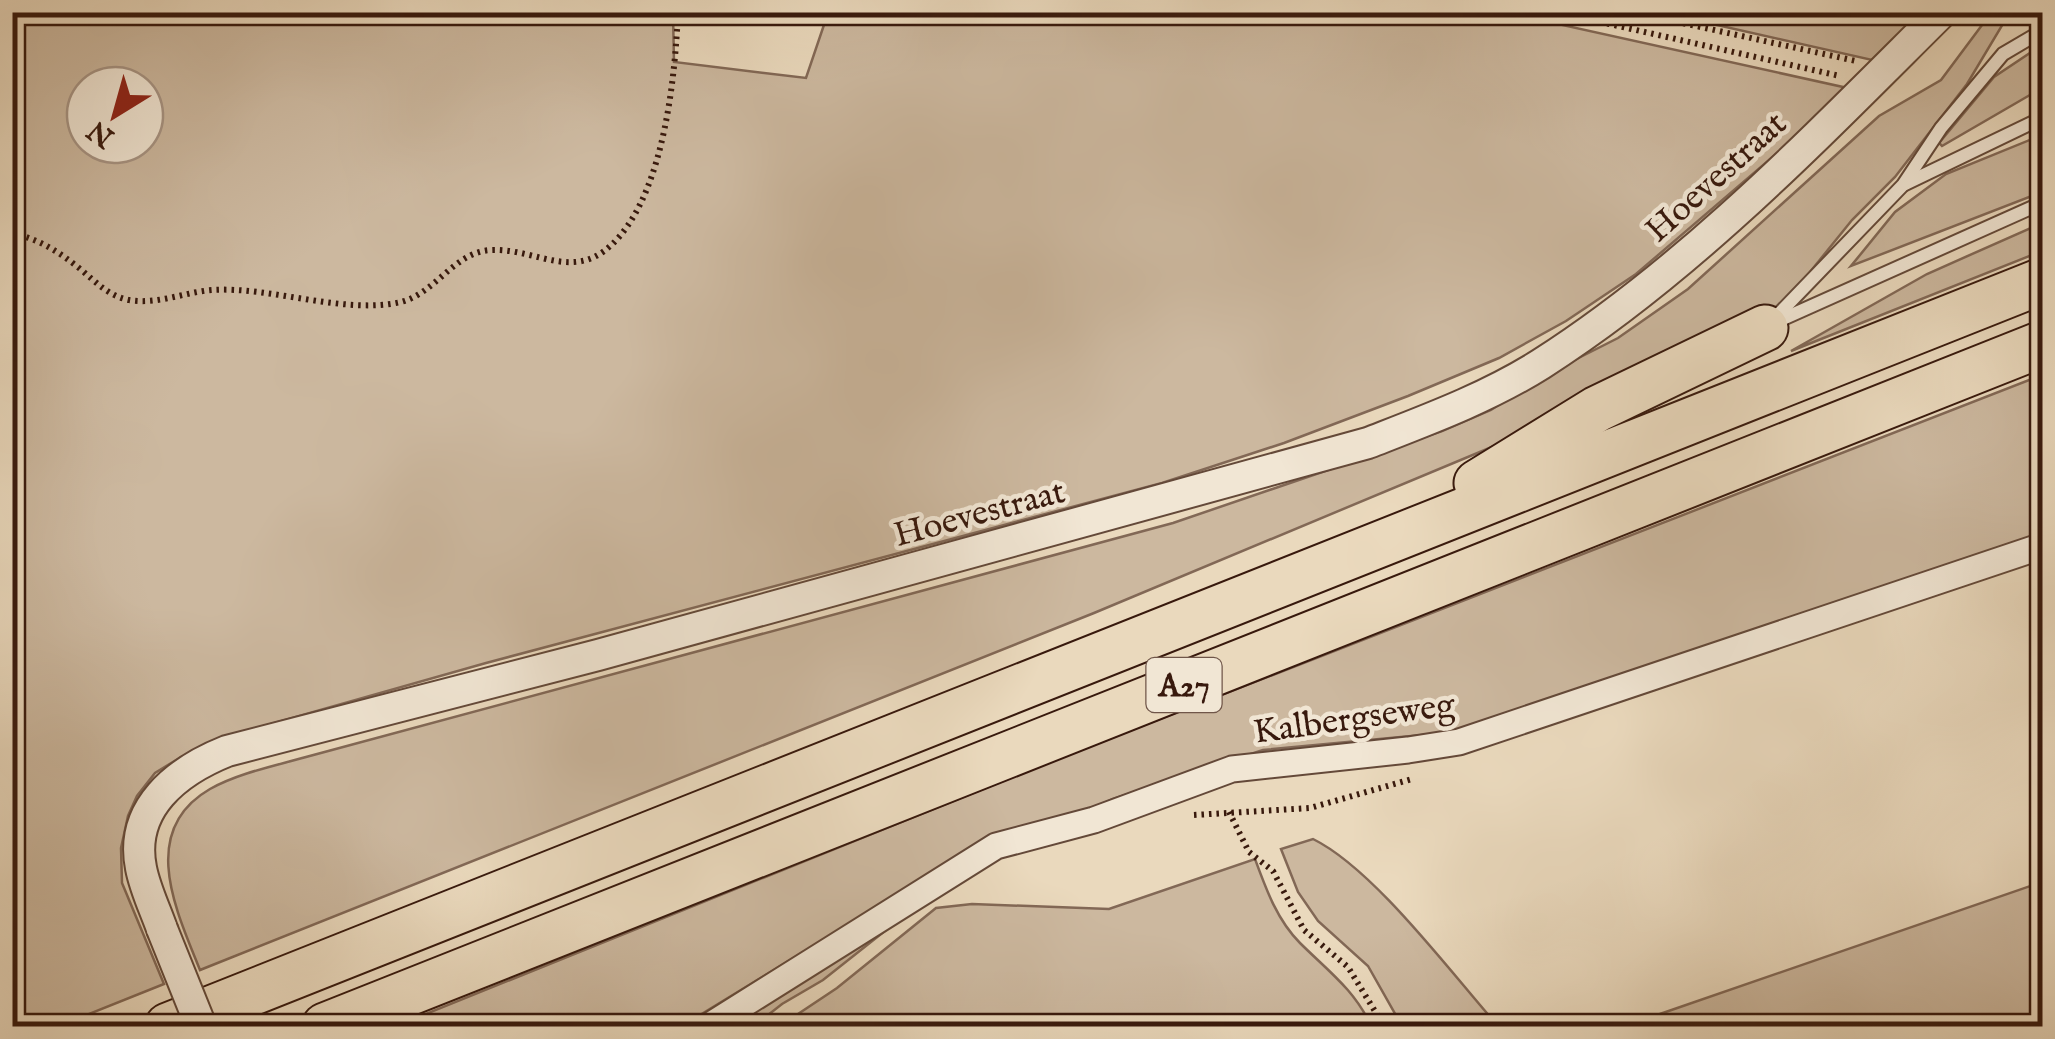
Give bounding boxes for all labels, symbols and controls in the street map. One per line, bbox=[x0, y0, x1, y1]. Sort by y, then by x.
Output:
north arrow bbox=[65, 65, 165, 165]
street label: Hoevestraat bbox=[1636, 102, 1797, 253]
text: N bbox=[81, 112, 122, 155]
street label: Hoevestraat bbox=[889, 470, 1070, 559]
road number: A27 bbox=[1146, 658, 1222, 712]
street label: Kalbergseweg bbox=[1251, 683, 1459, 756]

